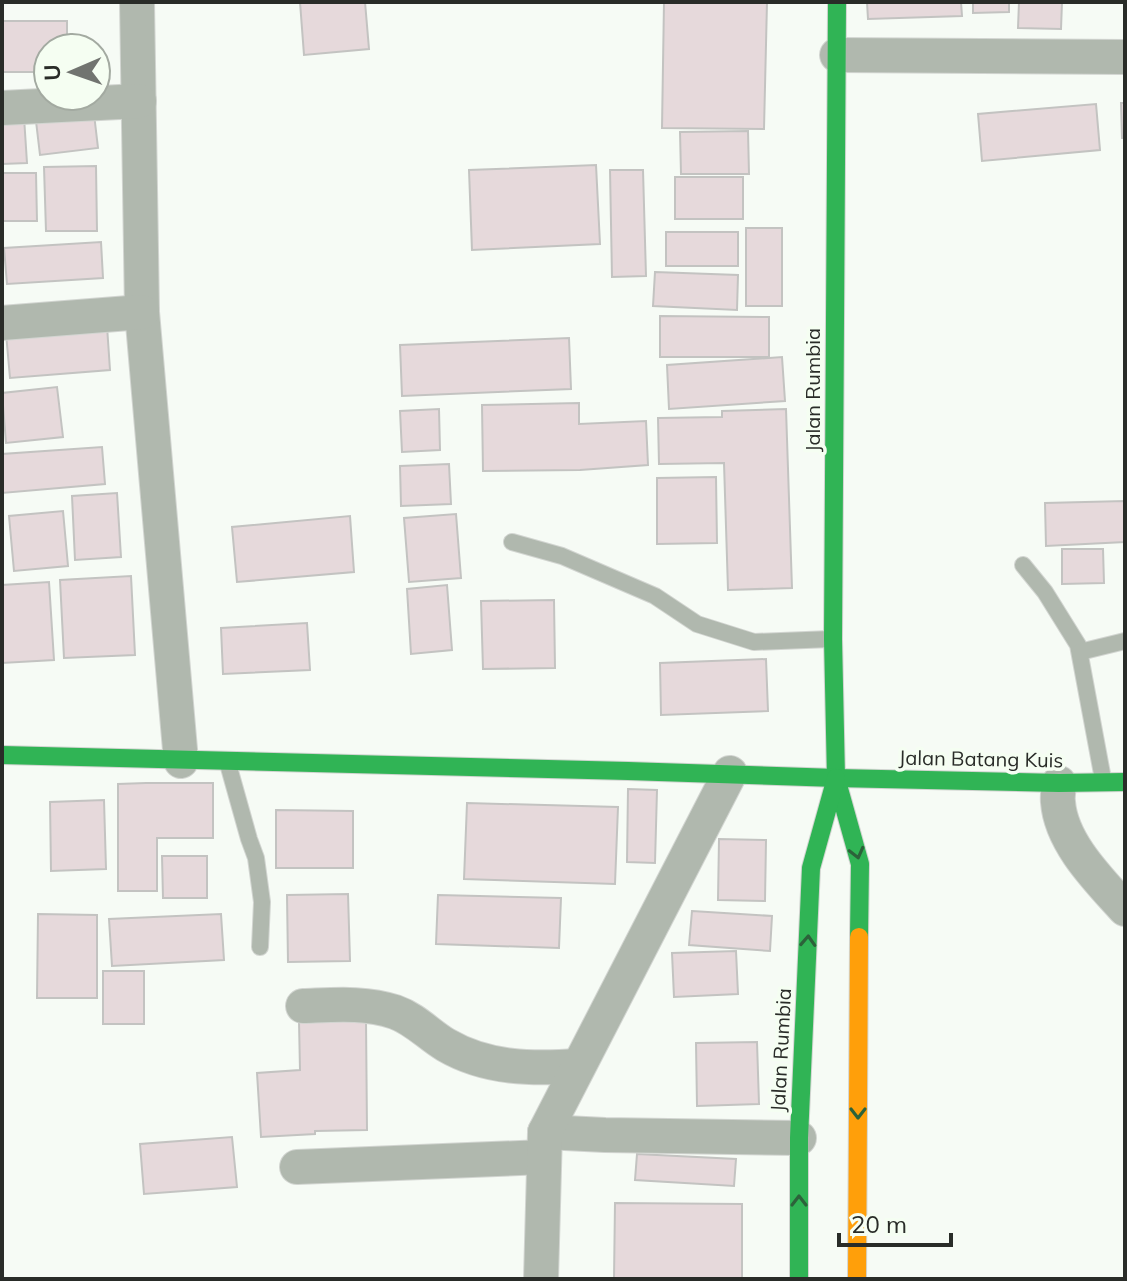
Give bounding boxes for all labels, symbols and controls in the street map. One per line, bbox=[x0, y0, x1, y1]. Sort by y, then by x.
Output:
north arrow bbox=[32, 32, 112, 112]
text: U bbox=[38, 64, 66, 81]
street label: Jalan Rumbia bbox=[800, 328, 825, 452]
street label: Jalan Batang Kuis bbox=[899, 745, 1064, 772]
one-way arrow bbox=[847, 846, 864, 859]
one-way arrow bbox=[799, 934, 816, 947]
street label: Jalan Rumbia bbox=[765, 987, 796, 1113]
one-way arrow bbox=[849, 1107, 867, 1120]
one-way arrow bbox=[790, 1194, 808, 1207]
scale bar bbox=[839, 1197, 951, 1247]
text: 20 m bbox=[851, 1209, 907, 1239]

